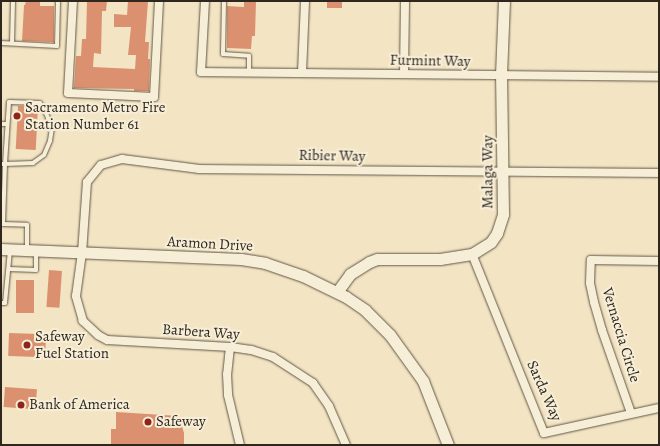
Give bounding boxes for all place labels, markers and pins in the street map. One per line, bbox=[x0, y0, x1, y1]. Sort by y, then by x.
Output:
place label: Sacramento Metro Fire Station Number 61 bbox=[25, 98, 165, 133]
marker: Sacramento Metro Fire Station Number 61 bbox=[12, 111, 22, 121]
place label: Safeway Fuel Station bbox=[35, 327, 109, 362]
marker: Safeway Fuel Station bbox=[22, 340, 32, 350]
place label: Bank of America bbox=[29, 396, 130, 414]
marker: Bank of America bbox=[16, 400, 26, 410]
place label: Safeway bbox=[156, 413, 206, 431]
marker: Safeway bbox=[143, 417, 153, 427]

